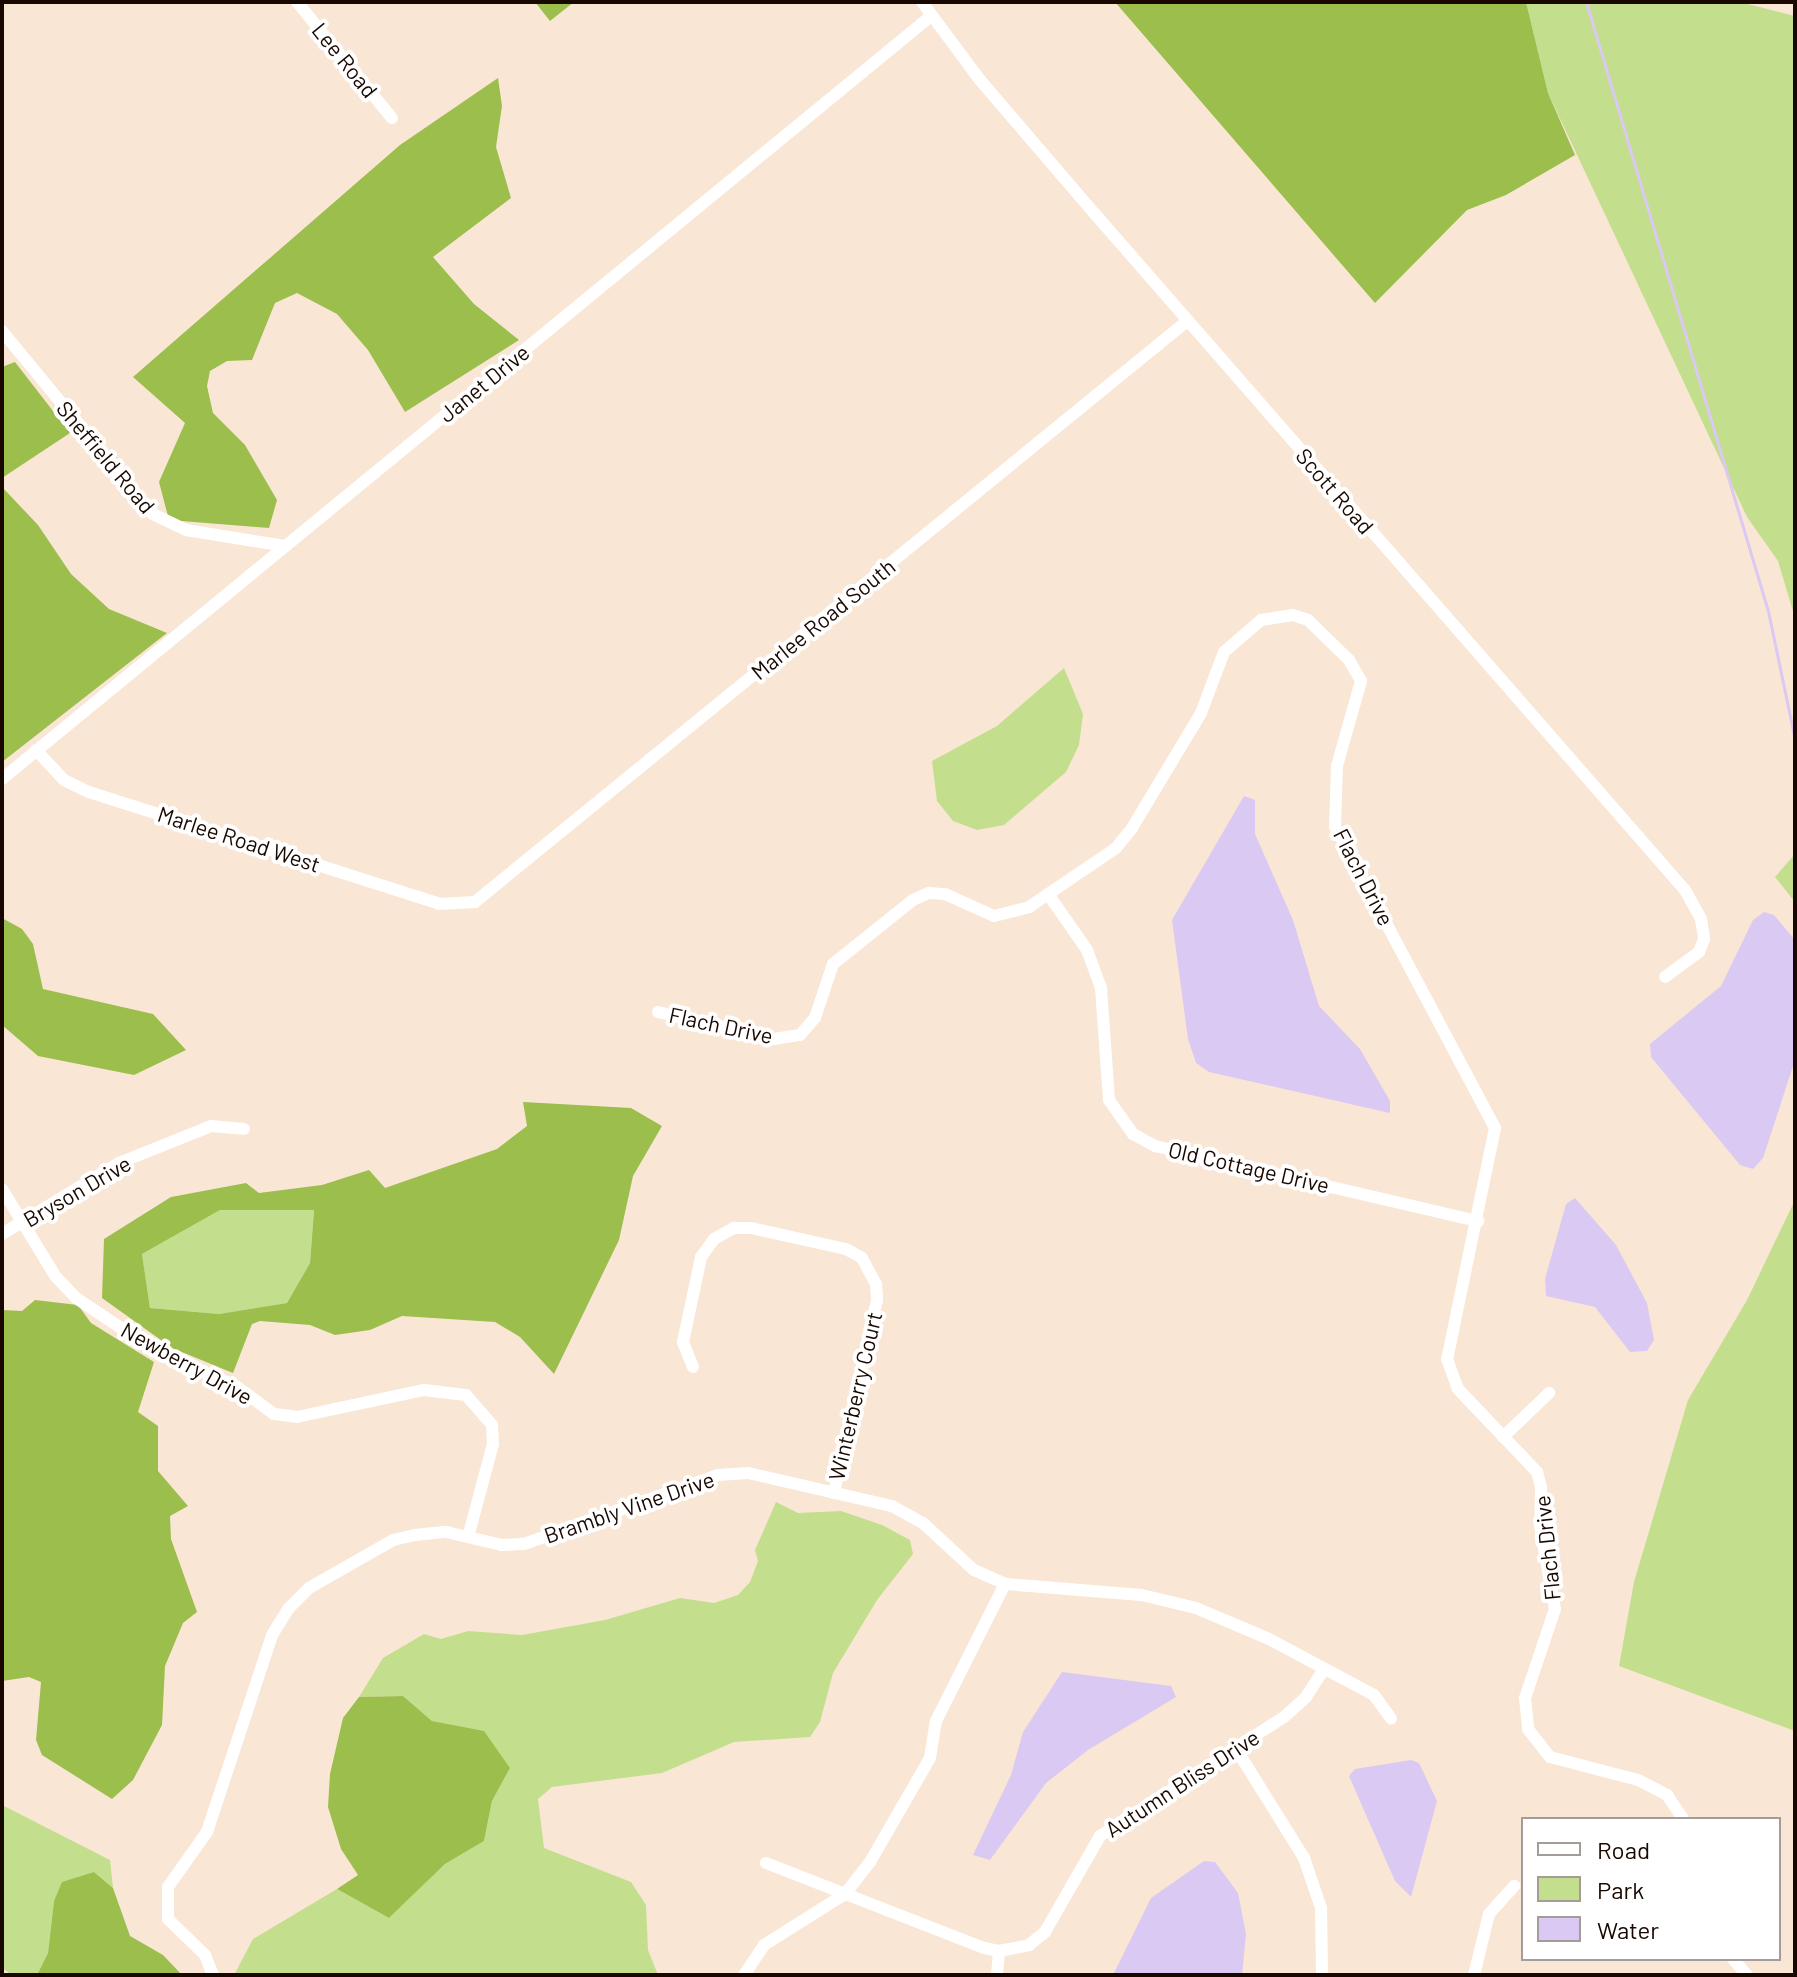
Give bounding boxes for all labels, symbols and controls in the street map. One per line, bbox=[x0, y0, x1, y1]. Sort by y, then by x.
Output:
street label: Lee Road bbox=[307, 17, 383, 103]
street label: Janet Drive bbox=[433, 339, 535, 427]
street label: Sheffield Road bbox=[51, 395, 161, 519]
street label: Scott Road bbox=[1291, 443, 1379, 539]
street label: Marlee Road South bbox=[746, 553, 900, 685]
street label: Marlee Road West bbox=[154, 800, 324, 878]
street label: Flach Drive bbox=[1328, 824, 1400, 930]
street label: Flach Drive bbox=[667, 1001, 775, 1049]
street label: Old Cottage Drive bbox=[1166, 1136, 1332, 1198]
street label: Bryson Drive bbox=[19, 1150, 135, 1232]
street label: Winterberry Court bbox=[823, 1309, 887, 1483]
street label: Newberry Drive bbox=[117, 1316, 257, 1410]
street label: Brambly Vine Drive bbox=[540, 1466, 718, 1548]
street label: Flach Drive bbox=[1528, 1494, 1566, 1602]
street label: Autumn Bliss Drive bbox=[1100, 1723, 1264, 1843]
legend bbox=[1521, 1817, 1781, 1961]
text: Road bbox=[1597, 1835, 1650, 1864]
text: Park bbox=[1597, 1875, 1644, 1904]
text: Water bbox=[1597, 1915, 1659, 1944]

